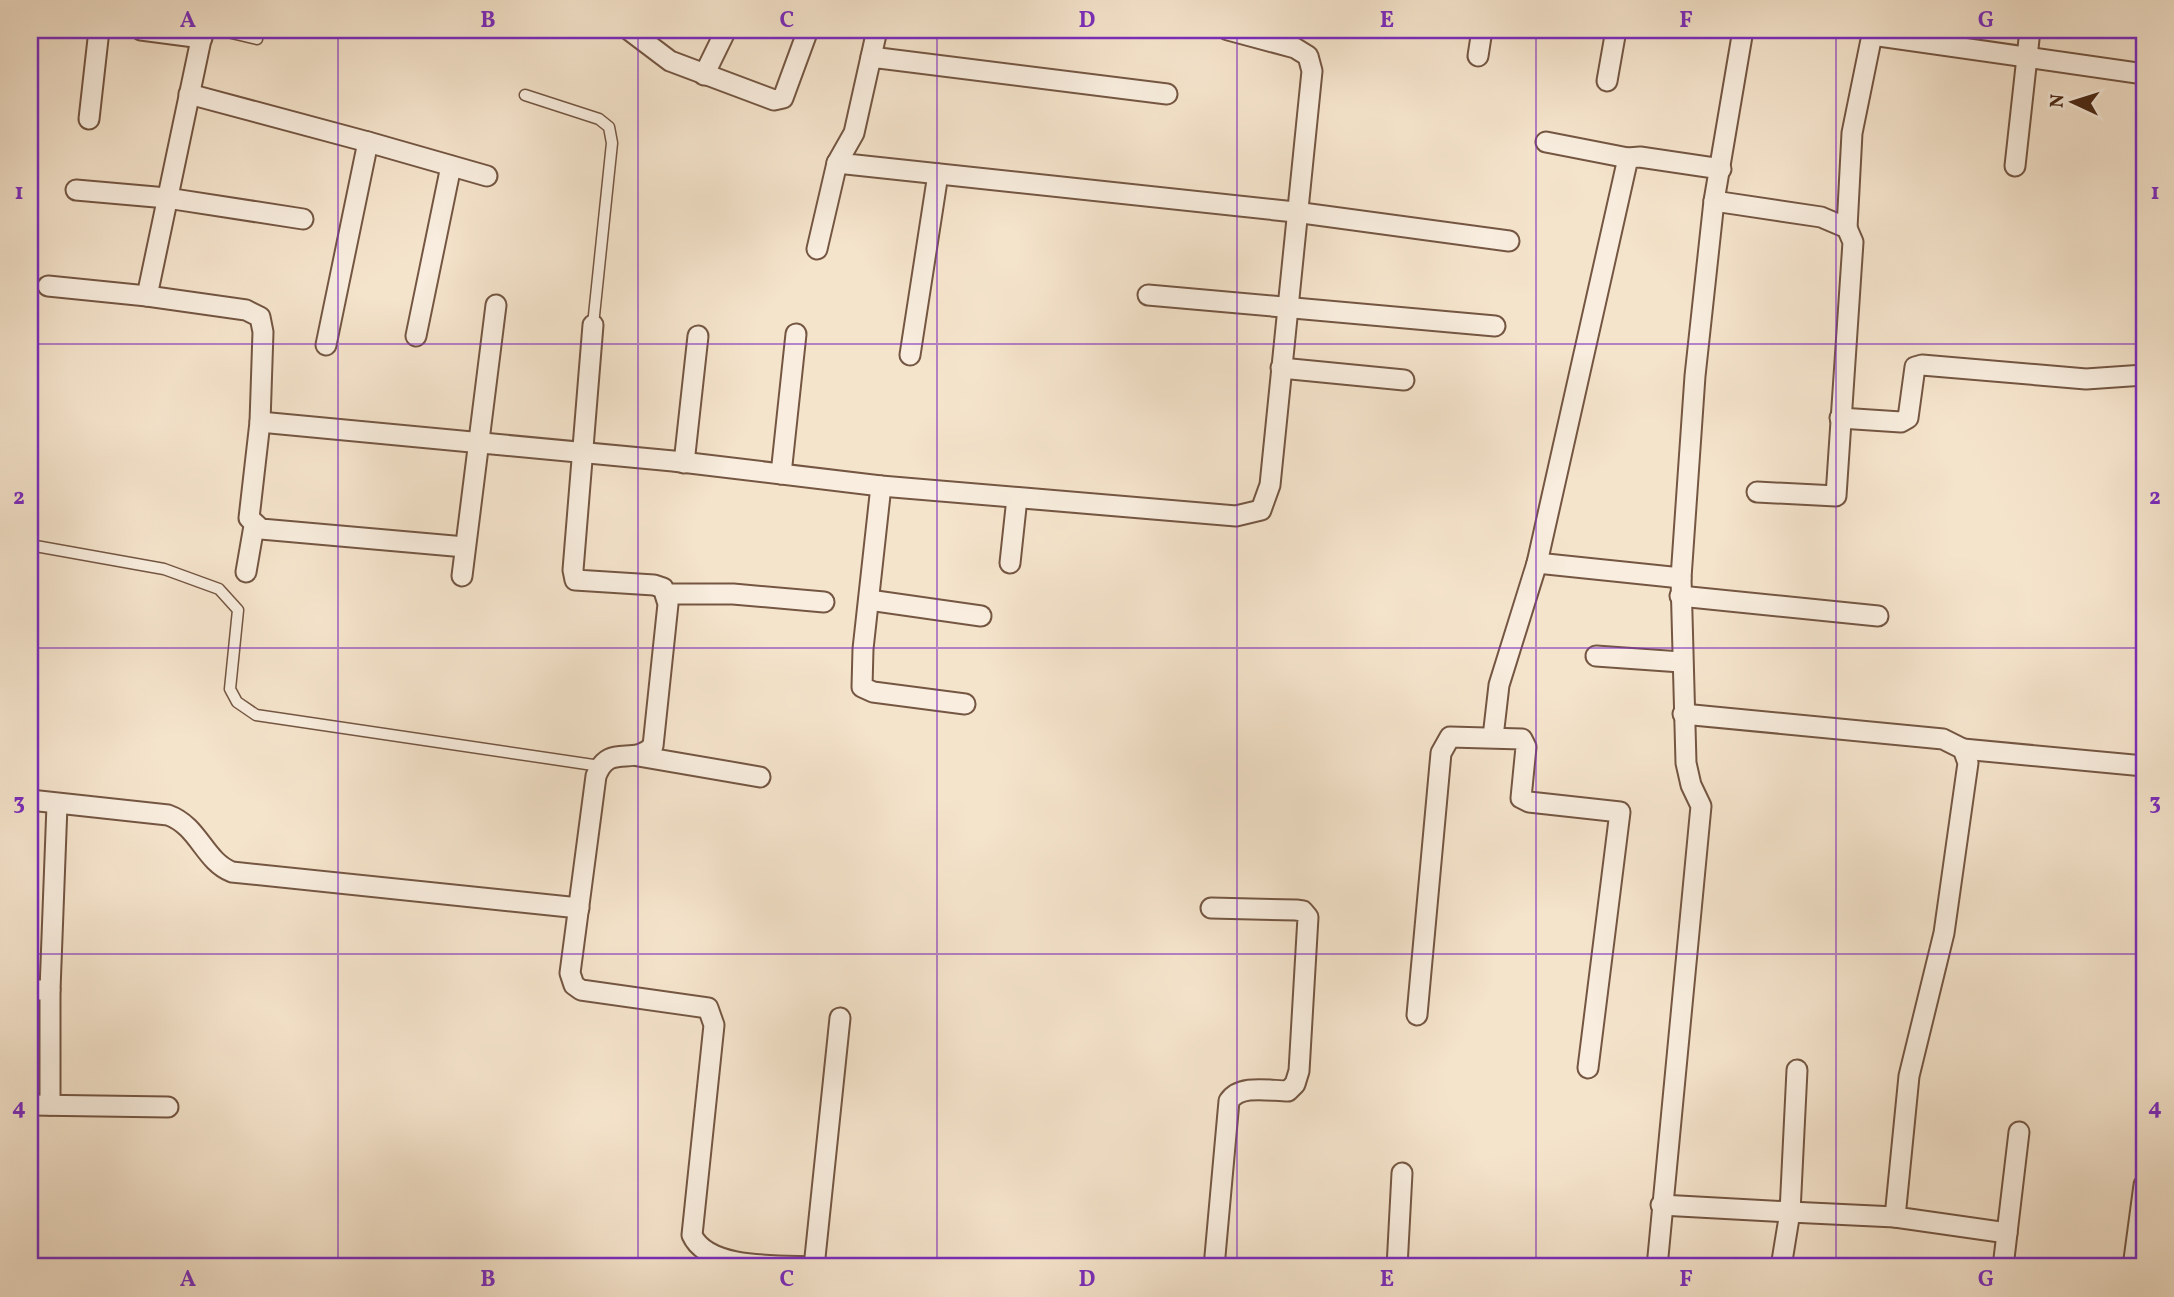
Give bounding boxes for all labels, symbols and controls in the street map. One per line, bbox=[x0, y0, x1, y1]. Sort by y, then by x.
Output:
text: A bbox=[180, 5, 196, 37]
text: B bbox=[480, 5, 496, 37]
text: C bbox=[780, 5, 794, 37]
text: D bbox=[1079, 5, 1096, 37]
text: E bbox=[1380, 5, 1394, 37]
text: F bbox=[1679, 5, 1693, 37]
text: G bbox=[1978, 5, 1994, 37]
north arrow bbox=[2038, 66, 2108, 136]
text: N bbox=[2045, 93, 2072, 109]
text: 1 bbox=[14, 177, 24, 209]
text: 1 bbox=[2150, 177, 2160, 209]
text: 2 bbox=[13, 482, 25, 514]
text: 2 bbox=[2149, 482, 2161, 514]
text: 3 bbox=[13, 787, 25, 819]
text: 3 bbox=[2149, 787, 2161, 819]
text: 4 bbox=[12, 1092, 26, 1124]
text: 4 bbox=[2148, 1092, 2162, 1124]
text: A bbox=[180, 1264, 196, 1296]
text: B bbox=[480, 1264, 496, 1296]
text: C bbox=[780, 1264, 794, 1296]
text: D bbox=[1079, 1264, 1096, 1296]
text: E bbox=[1380, 1264, 1394, 1296]
text: F bbox=[1679, 1264, 1693, 1296]
text: G bbox=[1978, 1264, 1994, 1296]

